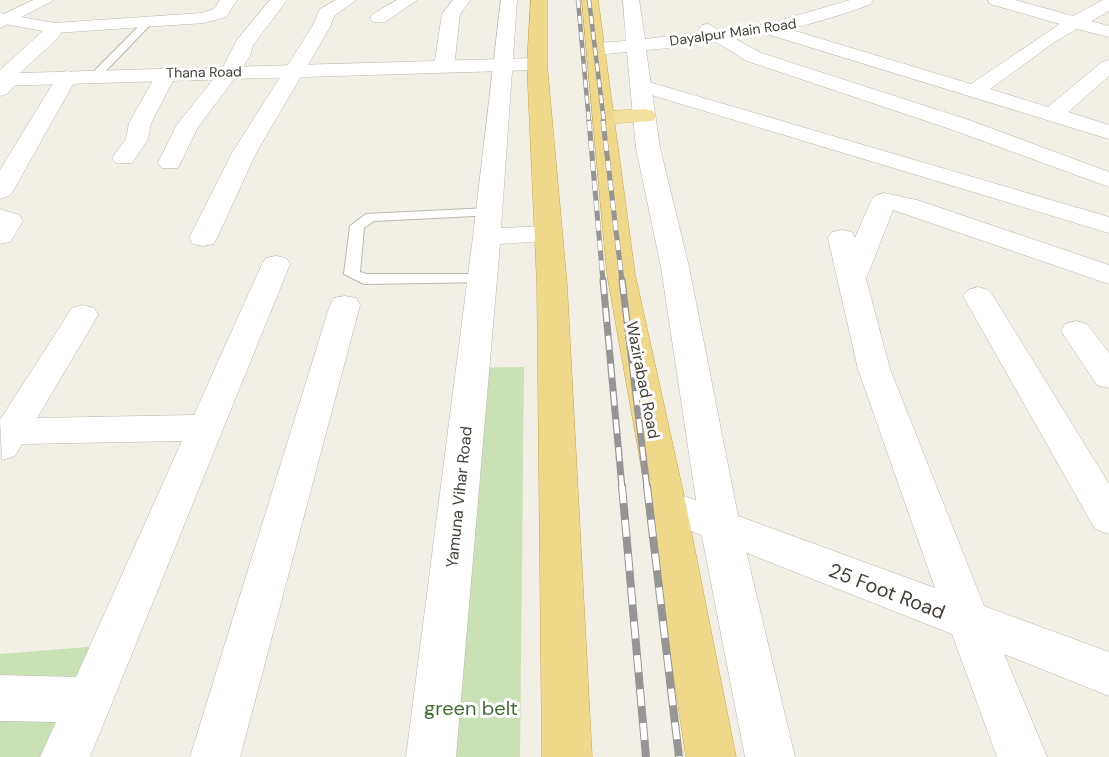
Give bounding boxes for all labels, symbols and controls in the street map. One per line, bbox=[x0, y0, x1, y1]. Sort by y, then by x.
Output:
street label: Dayalpur Main Road bbox=[668, 14, 798, 50]
street label: Thana Road bbox=[166, 62, 242, 82]
street label: Wazirabad Road bbox=[621, 319, 665, 441]
street label: Yamuna Vihar Road bbox=[441, 425, 477, 569]
street label: 25 Foot Road bbox=[825, 557, 949, 625]
park label: green belt bbox=[424, 695, 518, 721]

